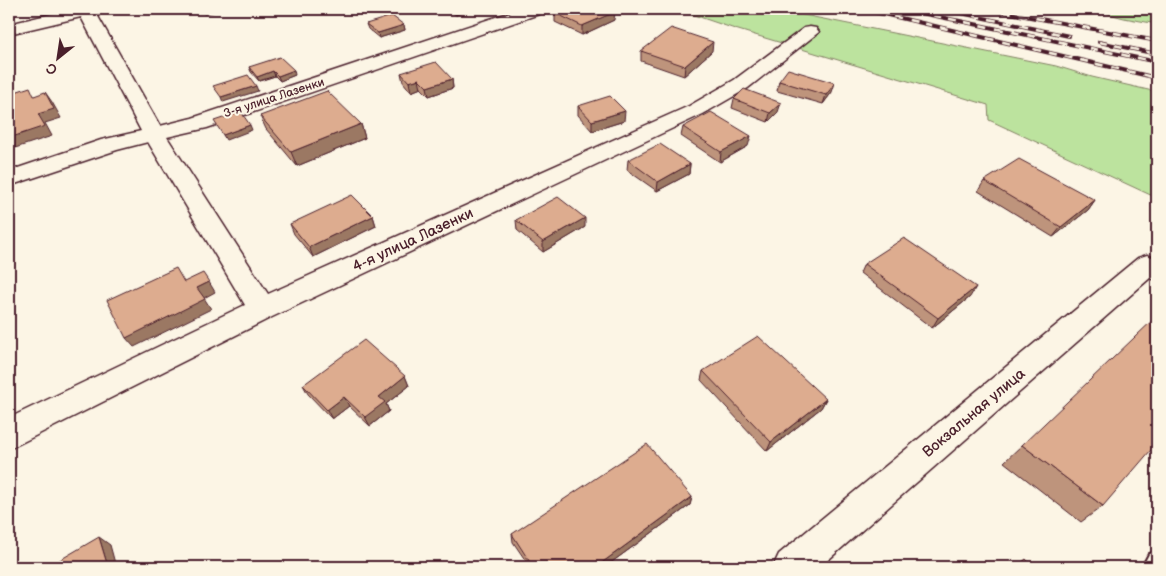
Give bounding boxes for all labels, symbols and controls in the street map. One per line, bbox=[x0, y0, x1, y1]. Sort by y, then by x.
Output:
north arrow bbox=[32, 32, 82, 82]
text: С bbox=[43, 59, 60, 79]
street label: 3-я улица Лазенки bbox=[222, 75, 326, 121]
street label: 4-я улица Лазенки bbox=[349, 204, 477, 276]
street label: Вокзальная улица bbox=[919, 364, 1029, 462]

